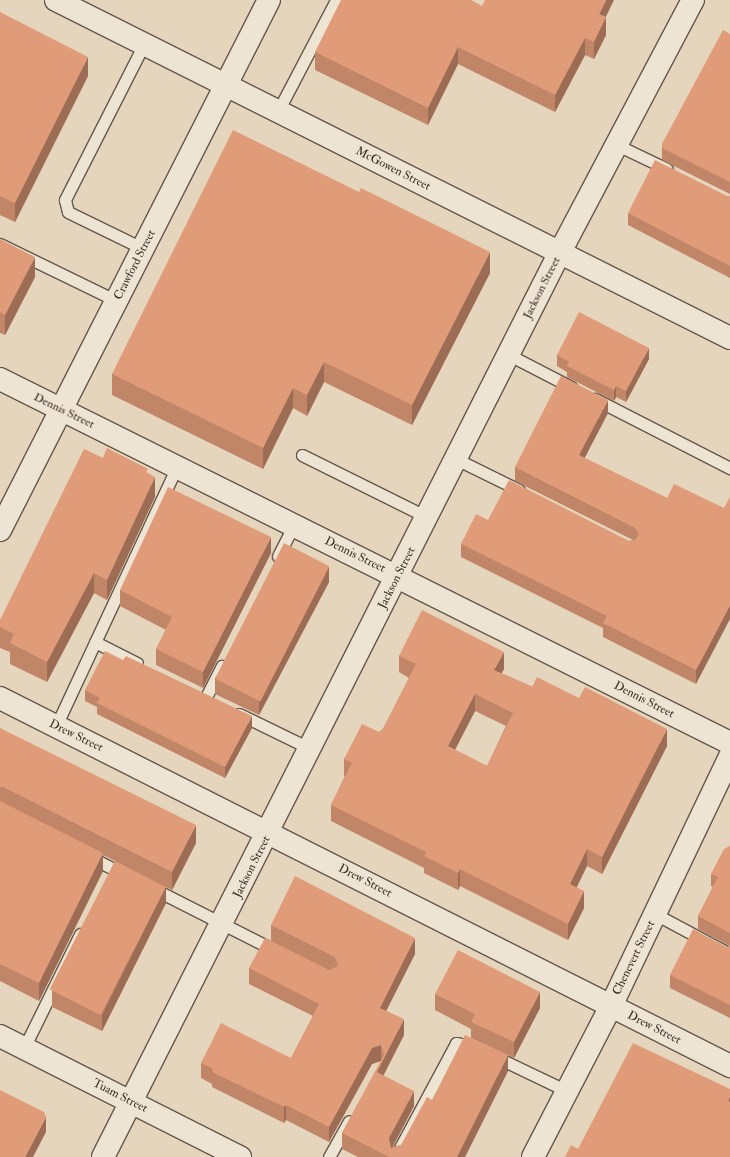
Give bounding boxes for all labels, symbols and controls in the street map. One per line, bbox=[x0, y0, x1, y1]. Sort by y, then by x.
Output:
street label: McGowen Street bbox=[353, 144, 433, 194]
street label: Crawford Street bbox=[111, 228, 159, 302]
street label: Jackson Street bbox=[520, 255, 564, 321]
street label: Dennis Street bbox=[31, 390, 97, 432]
street label: Dennis Street bbox=[322, 534, 388, 576]
street label: Jackson Street bbox=[375, 545, 419, 611]
street label: Dennis Street bbox=[611, 679, 677, 721]
street label: Drew Street bbox=[47, 717, 105, 755]
street label: Jackson Street bbox=[230, 834, 274, 900]
street label: Drew Street bbox=[336, 861, 394, 901]
street label: Chenevert Street bbox=[610, 918, 658, 998]
street label: Drew Street bbox=[625, 1008, 683, 1048]
street label: Tuam Street bbox=[90, 1076, 150, 1116]

